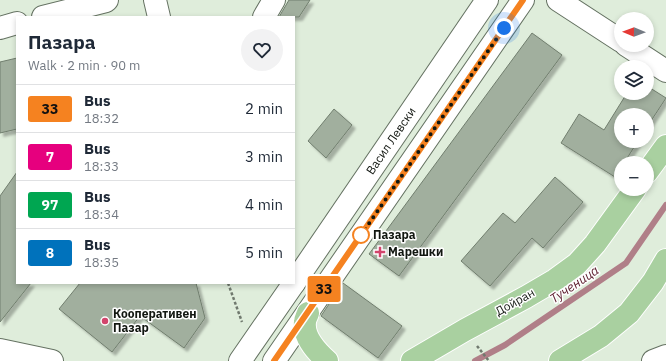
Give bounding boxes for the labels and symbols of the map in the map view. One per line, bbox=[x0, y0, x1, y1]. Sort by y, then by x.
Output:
north arrow bbox=[614, 12, 654, 52]
your location bbox=[494, 18, 514, 38]
street label: Васил Левски bbox=[363, 104, 419, 177]
marker: Пазара bbox=[352, 226, 370, 244]
place label: Пазара bbox=[373, 227, 416, 242]
place label: Марешки bbox=[388, 244, 443, 259]
marker: Марешки bbox=[375, 247, 385, 257]
water label: Тученица bbox=[546, 262, 602, 307]
line badge: 33 bbox=[306, 276, 342, 302]
street label: Дойран bbox=[492, 285, 537, 319]
place label: Кооперативен Пазар bbox=[113, 306, 197, 335]
marker: Кооперативен Пазар bbox=[100, 316, 110, 326]

